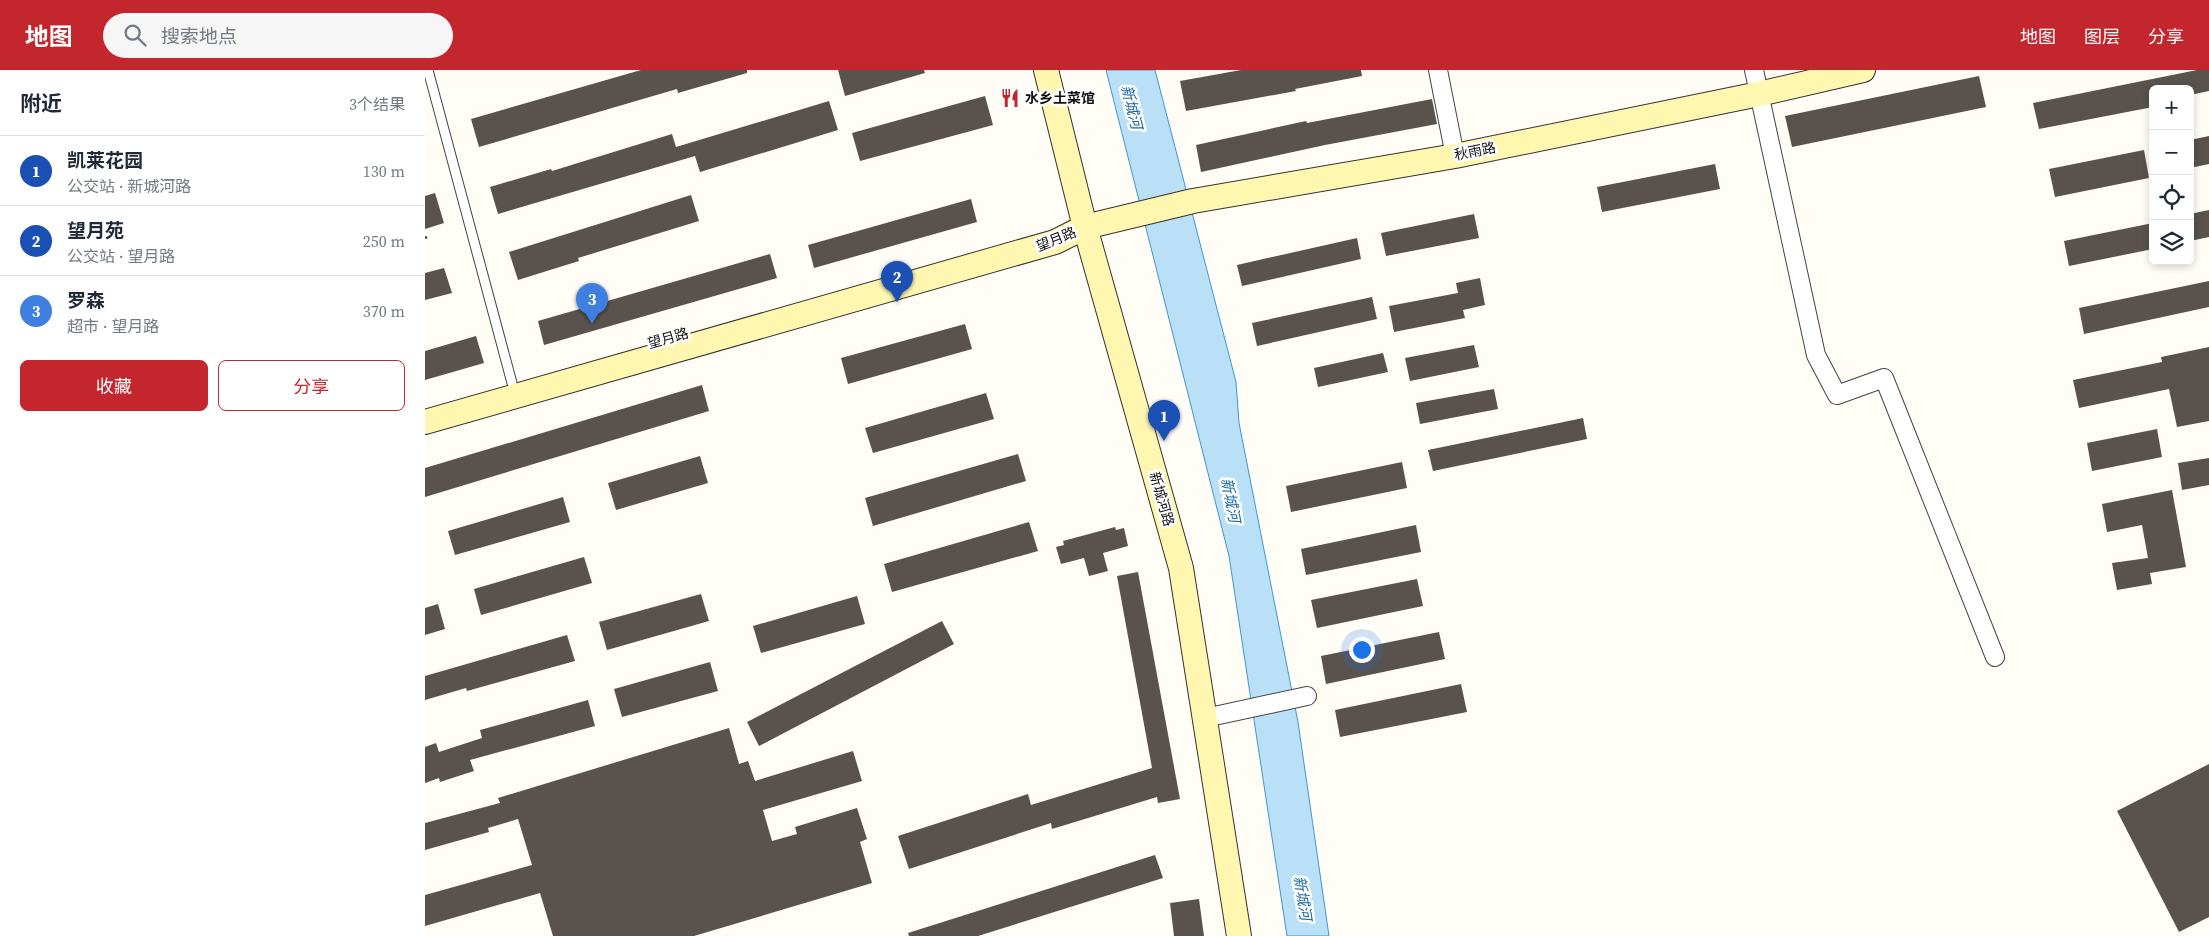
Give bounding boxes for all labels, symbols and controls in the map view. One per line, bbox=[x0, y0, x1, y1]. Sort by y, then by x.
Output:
search box bbox=[103, 13, 453, 58]
text: 地图 bbox=[25, 20, 73, 53]
icon: search bbox=[121, 21, 149, 49]
text: 搜索地点 bbox=[161, 23, 237, 49]
text: 地图 bbox=[2020, 24, 2056, 49]
text: 图层 bbox=[2084, 24, 2120, 49]
text: 分享 bbox=[2148, 24, 2184, 49]
water label: 新城河 bbox=[1116, 83, 1148, 134]
map controls bbox=[2149, 85, 2194, 265]
button: + bbox=[2149, 85, 2194, 130]
restaurant icon: 水乡土菜馆 bbox=[999, 87, 1021, 109]
place label: 水乡土菜馆 bbox=[1025, 88, 1095, 108]
text: 附近 bbox=[20, 89, 62, 118]
text: 3个结果 bbox=[349, 93, 405, 115]
button: − bbox=[2149, 130, 2194, 175]
street label: 秋雨路 bbox=[1452, 137, 1498, 165]
text: 凯莱花园 bbox=[67, 147, 143, 173]
text: 1 bbox=[32, 160, 40, 182]
text: 130 m bbox=[363, 160, 405, 182]
text: 公交站 · 新城河路 bbox=[67, 175, 191, 197]
button: locate bbox=[2149, 175, 2194, 220]
text: 望月苑 bbox=[67, 217, 124, 243]
button: layers bbox=[2149, 220, 2194, 265]
street label: 望月路 bbox=[1033, 222, 1079, 256]
text: 2 bbox=[32, 230, 40, 252]
text: 250 m bbox=[363, 230, 405, 252]
text: 公交站 · 望月路 bbox=[67, 245, 175, 267]
pin: 2 bbox=[881, 261, 913, 302]
pin: 3 bbox=[576, 283, 608, 324]
text: 罗森 bbox=[67, 287, 105, 313]
text: 3 bbox=[32, 300, 40, 322]
text: 370 m bbox=[363, 300, 405, 322]
text: 超市 · 望月路 bbox=[67, 315, 159, 337]
street label: 望月路 bbox=[645, 323, 691, 353]
button: 收藏 bbox=[20, 360, 208, 411]
button: 分享 bbox=[218, 360, 405, 411]
pin: 1 bbox=[1148, 400, 1180, 441]
street label: 新城河路 bbox=[1145, 469, 1179, 529]
water label: 新城河 bbox=[1216, 476, 1246, 527]
your location bbox=[1349, 637, 1375, 663]
water label: 新城河 bbox=[1289, 874, 1317, 925]

